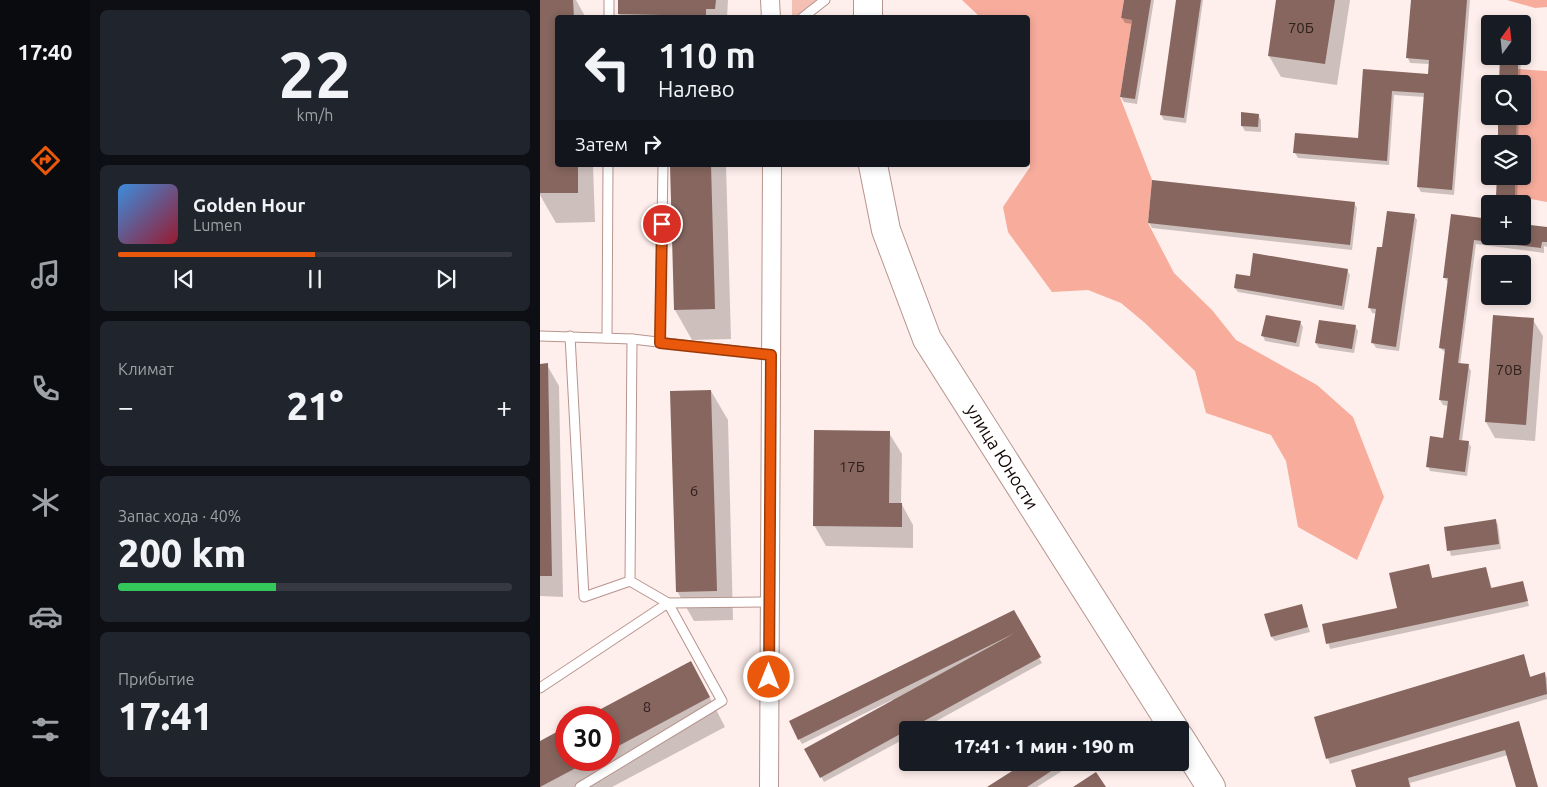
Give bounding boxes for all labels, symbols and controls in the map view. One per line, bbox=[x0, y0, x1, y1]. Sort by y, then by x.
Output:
north arrow bbox=[1481, 15, 1531, 65]
map controls bbox=[1481, 15, 1531, 305]
house number: 70Б bbox=[1288, 19, 1314, 36]
icon: left bbox=[575, 35, 640, 100]
text: 110 m bbox=[658, 35, 756, 75]
text: 22 bbox=[278, 37, 352, 110]
text: 17:40 bbox=[17, 39, 73, 64]
button: search bbox=[1481, 75, 1531, 125]
text: Налево bbox=[658, 76, 735, 101]
text: km/h bbox=[297, 106, 333, 124]
icon: right bbox=[638, 130, 666, 158]
text: Затем bbox=[575, 133, 628, 155]
button: layers bbox=[1481, 135, 1531, 185]
icon: directions bbox=[28, 143, 63, 178]
text: Golden Hour bbox=[193, 194, 305, 216]
button: + bbox=[1481, 195, 1531, 245]
pin bbox=[641, 203, 683, 245]
icon: arrive bbox=[648, 210, 676, 238]
text: Lumen bbox=[193, 216, 242, 234]
button: − bbox=[1481, 255, 1531, 305]
icon: music bbox=[28, 257, 63, 292]
icon: previous bbox=[170, 265, 198, 293]
icon: pause bbox=[301, 265, 329, 293]
icon: next bbox=[432, 265, 460, 293]
text: Климат bbox=[118, 360, 174, 378]
house number: 70В bbox=[1496, 361, 1522, 378]
icon: phone bbox=[28, 371, 63, 406]
text: 21° bbox=[287, 385, 343, 427]
text: − bbox=[118, 391, 134, 422]
text: + bbox=[496, 391, 512, 422]
street label: улица Юности bbox=[963, 400, 1043, 513]
house number: 17Б bbox=[839, 458, 865, 475]
house number: 6 bbox=[690, 482, 698, 499]
icon: climate bbox=[28, 485, 63, 520]
text: Запас хода · 40% bbox=[118, 507, 241, 525]
text: 200 km bbox=[118, 532, 246, 574]
icon: car bbox=[28, 599, 63, 634]
position arrow bbox=[742, 650, 794, 702]
text: Прибытие bbox=[118, 670, 195, 688]
text: 17:41 bbox=[118, 695, 213, 737]
house number: 8 bbox=[643, 698, 651, 715]
speed limit sign: 30 bbox=[555, 706, 620, 771]
icon: filters bbox=[28, 712, 63, 747]
text: 17:41 · 1 мин · 190 m bbox=[954, 735, 1134, 757]

